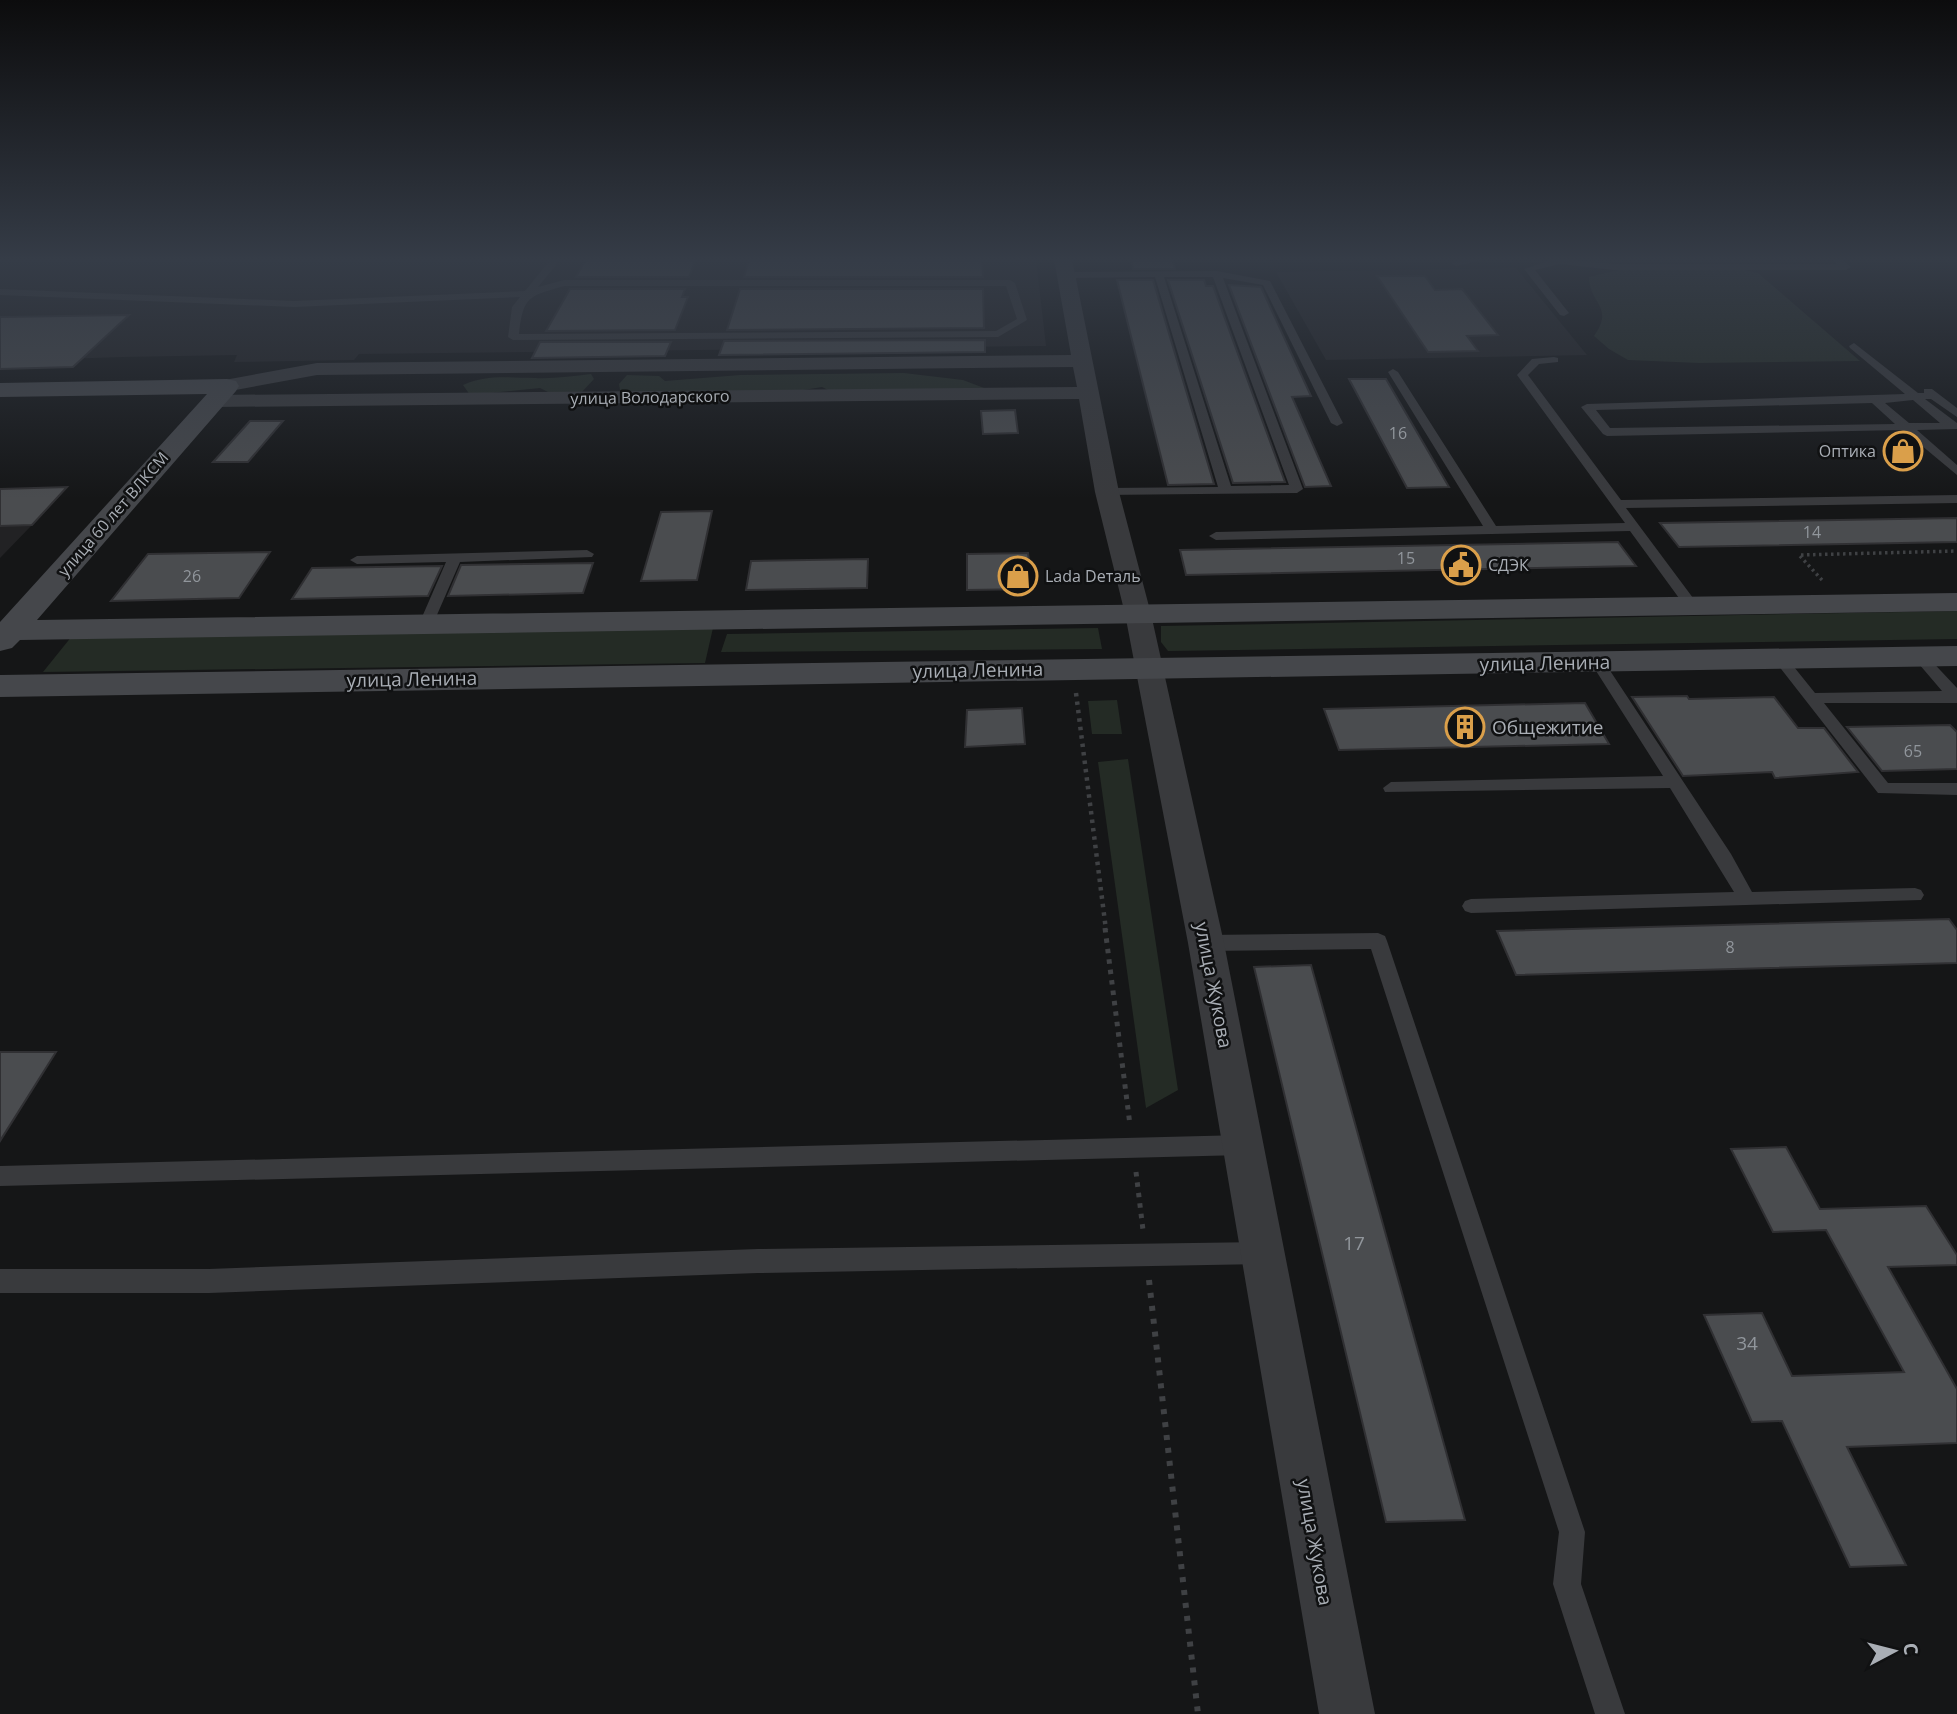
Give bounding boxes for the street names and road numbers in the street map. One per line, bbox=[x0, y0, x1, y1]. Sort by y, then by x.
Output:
street label: улица Володарского bbox=[570, 385, 730, 409]
street label: улица 60 лет ВЛКСМ bbox=[53, 447, 173, 581]
street label: улица Ленина bbox=[1479, 649, 1611, 677]
street label: улица Ленина bbox=[912, 656, 1044, 684]
street label: улица Ленина bbox=[346, 665, 478, 693]
street label: улица Жукова bbox=[1189, 920, 1239, 1050]
street label: улица Жукова bbox=[1291, 1477, 1339, 1607]

